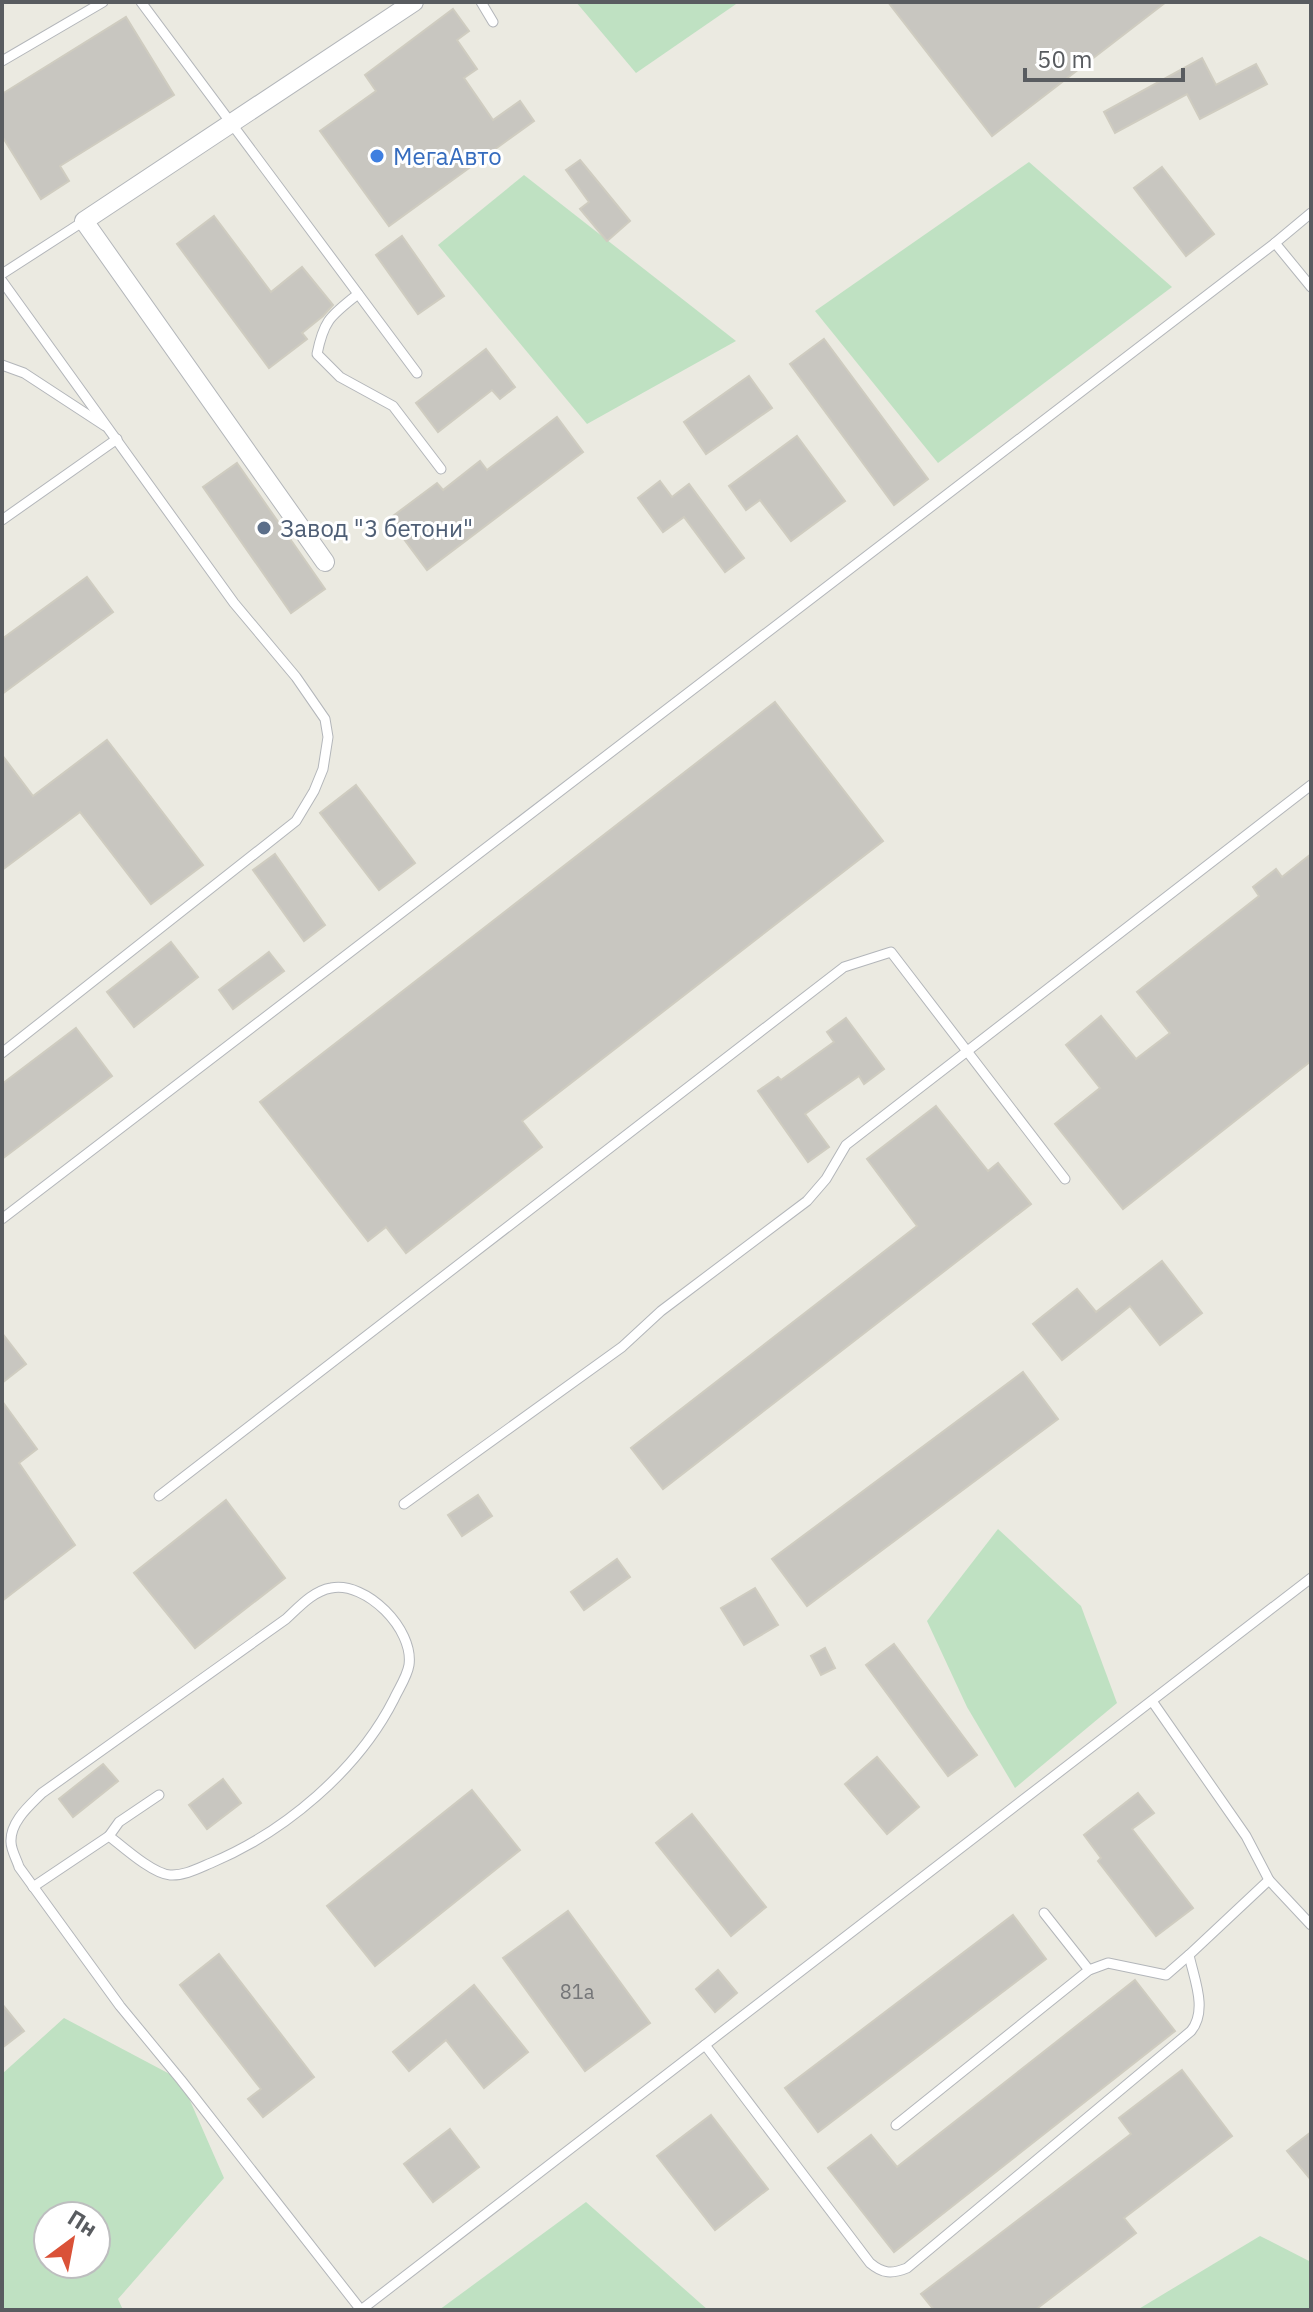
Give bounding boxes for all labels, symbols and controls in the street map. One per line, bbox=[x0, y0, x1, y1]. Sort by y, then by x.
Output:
scale bar bbox=[1025, 32, 1183, 82]
text: 50 m bbox=[1037, 43, 1092, 75]
place label: МегаАвто bbox=[393, 140, 502, 172]
marker: МегаАвто bbox=[368, 147, 386, 165]
place label: Завод "3 бетони" bbox=[280, 512, 473, 544]
marker: Завод "3 бетони" bbox=[255, 519, 273, 537]
house number: 81а bbox=[560, 1978, 595, 2005]
north arrow bbox=[32, 2200, 112, 2280]
text: Пн bbox=[63, 2203, 103, 2243]

